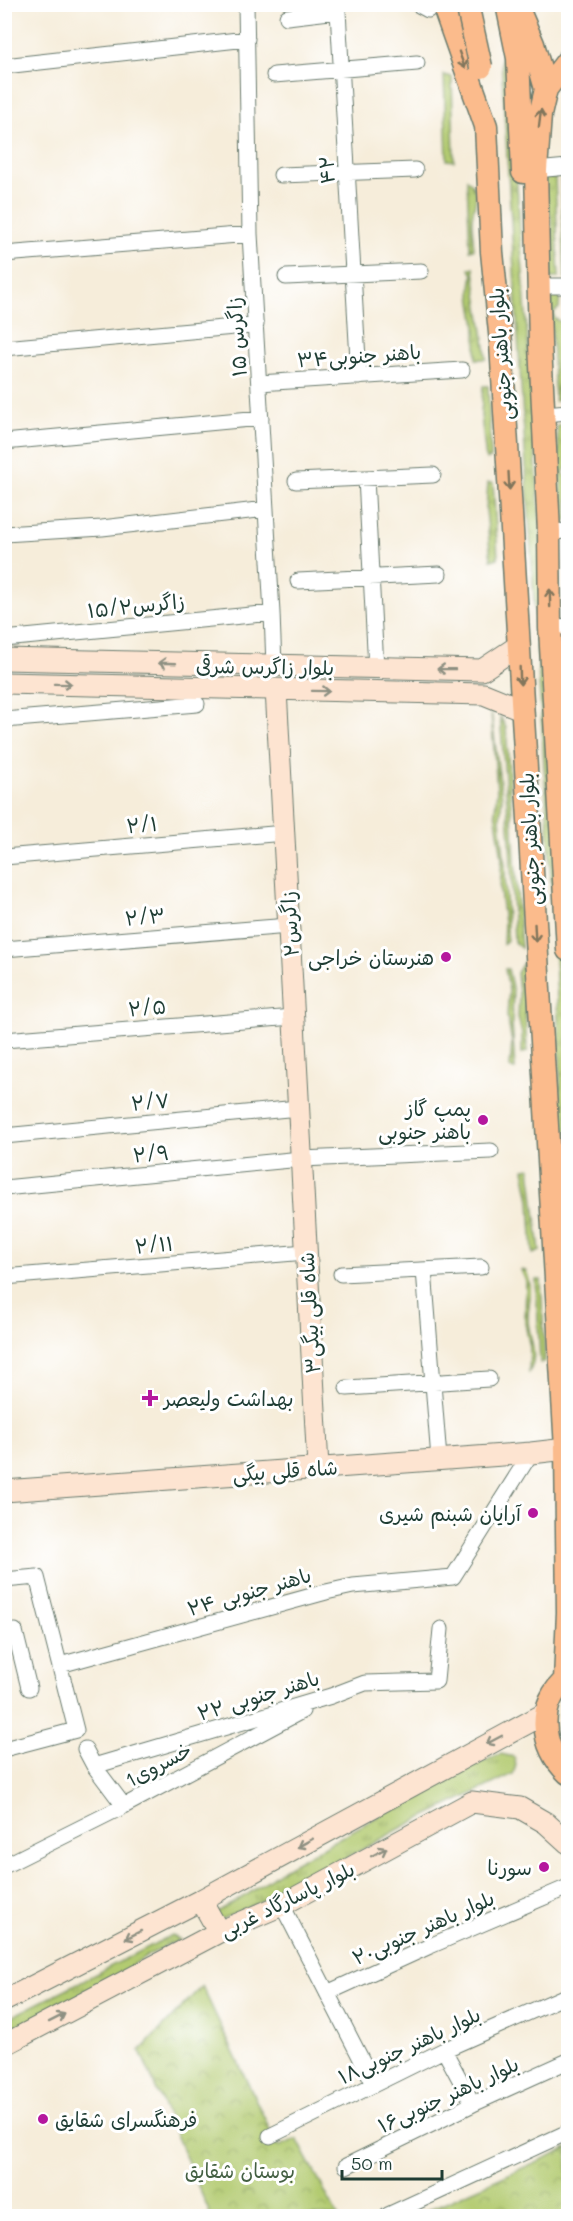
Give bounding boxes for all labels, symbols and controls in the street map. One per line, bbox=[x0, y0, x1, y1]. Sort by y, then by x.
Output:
one-way arrow bbox=[457, 50, 468, 69]
one-way arrow bbox=[535, 108, 546, 128]
street label: ۴۲ bbox=[312, 155, 340, 185]
street label: بلوار باهنر جنوبی bbox=[482, 287, 520, 421]
street label: زاگرس ۱۵ bbox=[220, 296, 252, 378]
street label: باهنر جنوبی۳۴ bbox=[296, 338, 422, 374]
one-way arrow bbox=[503, 471, 514, 490]
street label: زاگرس۱۵/۲ bbox=[86, 587, 186, 623]
one-way arrow bbox=[544, 588, 556, 608]
street label: بلوار زاگرس شرقی bbox=[196, 652, 334, 680]
one-way arrow bbox=[158, 657, 178, 669]
one-way arrow bbox=[437, 664, 457, 675]
one-way arrow bbox=[514, 665, 525, 685]
one-way arrow bbox=[52, 678, 72, 690]
one-way arrow bbox=[310, 685, 330, 696]
street label: بلوار باهنر جنوبی bbox=[513, 772, 547, 906]
street label: ۲/۱ bbox=[125, 810, 159, 838]
street label: زاگرس۲ bbox=[274, 890, 304, 958]
street label: ۲/۳ bbox=[124, 901, 166, 931]
one-way arrow bbox=[529, 923, 540, 943]
place label: هنرستان خراجی bbox=[308, 944, 434, 971]
marker: هنرستان خراجی bbox=[439, 950, 453, 964]
street label: ۲/۵ bbox=[127, 992, 167, 1022]
street label: ۲/۷ bbox=[130, 1086, 170, 1116]
place label: پمپ گاز باهنر جنوبی bbox=[378, 1095, 471, 1146]
marker: پمپ گاز باهنر جنوبی bbox=[476, 1113, 490, 1127]
street label: ۲/۹ bbox=[132, 1138, 170, 1168]
street label: ۲/۱۱ bbox=[134, 1229, 174, 1259]
street label: شاه قلی بیگی۳ bbox=[293, 1251, 326, 1374]
place label: بهداشت ولیعصر bbox=[162, 1385, 294, 1411]
marker: بهداشت ولیعصر bbox=[141, 1389, 159, 1407]
street label: شاه قلی بیگی bbox=[232, 1453, 339, 1488]
place label: آرایان شبنم شیری bbox=[379, 1500, 522, 1529]
marker: آرایان شبنم شیری bbox=[526, 1506, 540, 1520]
street label: ۲۴ باهنر جنوبی bbox=[184, 1561, 315, 1623]
street label: ۲۲ باهنر جنوبی bbox=[194, 1664, 323, 1728]
one-way arrow bbox=[486, 1735, 504, 1746]
street label: خسروى1 bbox=[120, 1736, 196, 1792]
one-way arrow bbox=[296, 1838, 314, 1849]
one-way arrow bbox=[370, 1846, 387, 1858]
place label: سورنا bbox=[487, 1854, 532, 1882]
street label: بلوار پاسارگاد غربی bbox=[215, 1855, 359, 1944]
marker: سورنا bbox=[537, 1860, 551, 1874]
street label: بلوار باهنر جنوبی۲۰ bbox=[348, 1884, 499, 1972]
one-way arrow bbox=[124, 1930, 142, 1941]
street label: ۱۸بلوار باهنر جنوبی bbox=[334, 2001, 485, 2091]
one-way arrow bbox=[47, 2012, 65, 2024]
street label: بلوار باهنر جنوبی۱۶ bbox=[373, 2050, 523, 2140]
place label: فرهنگسرای شقایق bbox=[55, 2106, 197, 2132]
marker: فرهنگسرای شقایق bbox=[36, 2112, 50, 2126]
scale bar bbox=[342, 2143, 442, 2181]
text: 50 m bbox=[351, 2151, 393, 2175]
park label: بوستان شقایق bbox=[185, 2157, 295, 2183]

